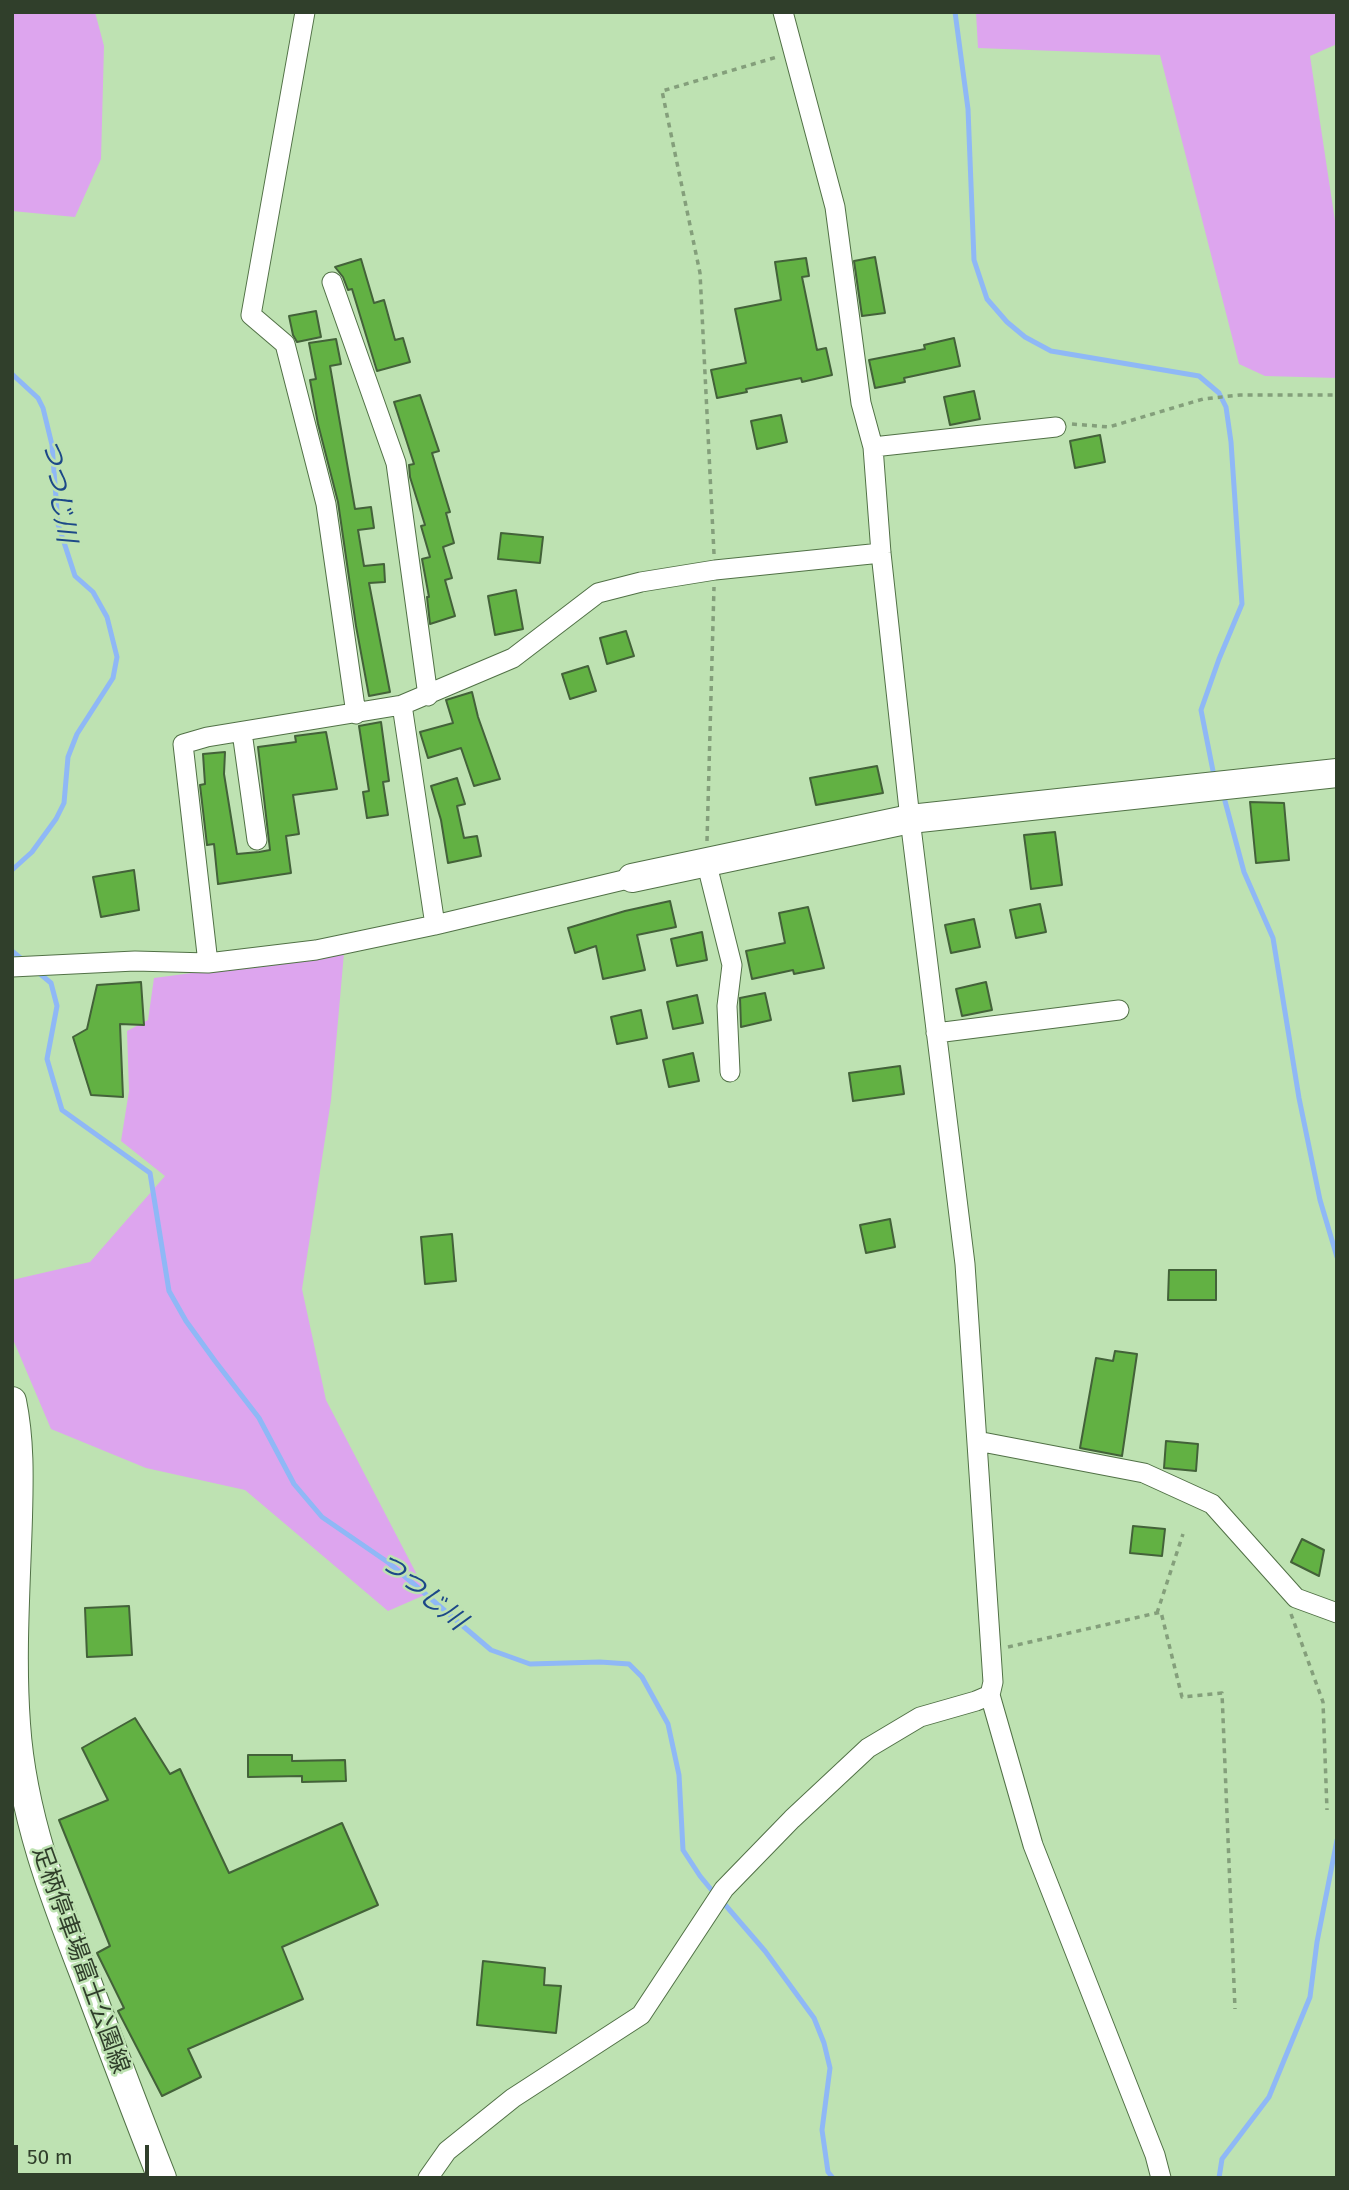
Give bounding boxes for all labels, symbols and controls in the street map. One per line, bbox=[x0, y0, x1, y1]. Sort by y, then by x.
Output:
water label: つつじ川 bbox=[34, 437, 82, 545]
water label: つつじ川 bbox=[372, 1547, 472, 1637]
street label: 足柄停車場富士公園線 bbox=[25, 1842, 135, 2078]
scale bar bbox=[18, 2130, 152, 2174]
text: 50 m bbox=[27, 2144, 73, 2170]

